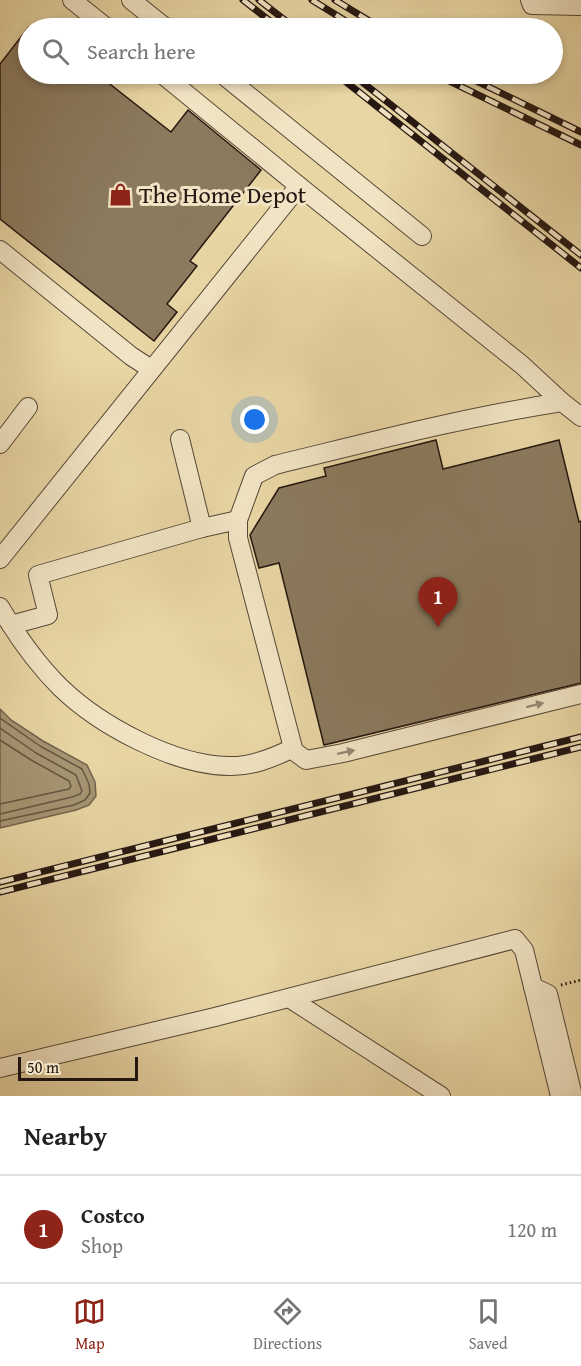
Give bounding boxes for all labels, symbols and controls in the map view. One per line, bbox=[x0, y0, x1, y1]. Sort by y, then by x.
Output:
search box bbox=[18, 18, 563, 84]
icon: search bbox=[39, 35, 72, 68]
text: Search here bbox=[87, 35, 196, 67]
place label: The Home Depot bbox=[139, 177, 307, 212]
shop icon: The Home Depot bbox=[108, 181, 134, 207]
your location bbox=[240, 405, 269, 434]
pin: 1 bbox=[418, 578, 458, 627]
one-way arrow bbox=[526, 700, 544, 710]
one-way arrow bbox=[336, 747, 355, 757]
scale bar bbox=[18, 1054, 138, 1082]
text: 50 m bbox=[27, 1055, 59, 1079]
text: Nearby bbox=[24, 1116, 107, 1155]
text: Costco bbox=[81, 1199, 145, 1231]
text: 1 bbox=[38, 1215, 49, 1244]
text: 120 m bbox=[507, 1215, 557, 1244]
text: Shop bbox=[81, 1231, 123, 1260]
tab: Map bbox=[73, 1295, 106, 1355]
tab: Directions bbox=[253, 1295, 322, 1355]
tab: Saved bbox=[469, 1295, 508, 1355]

